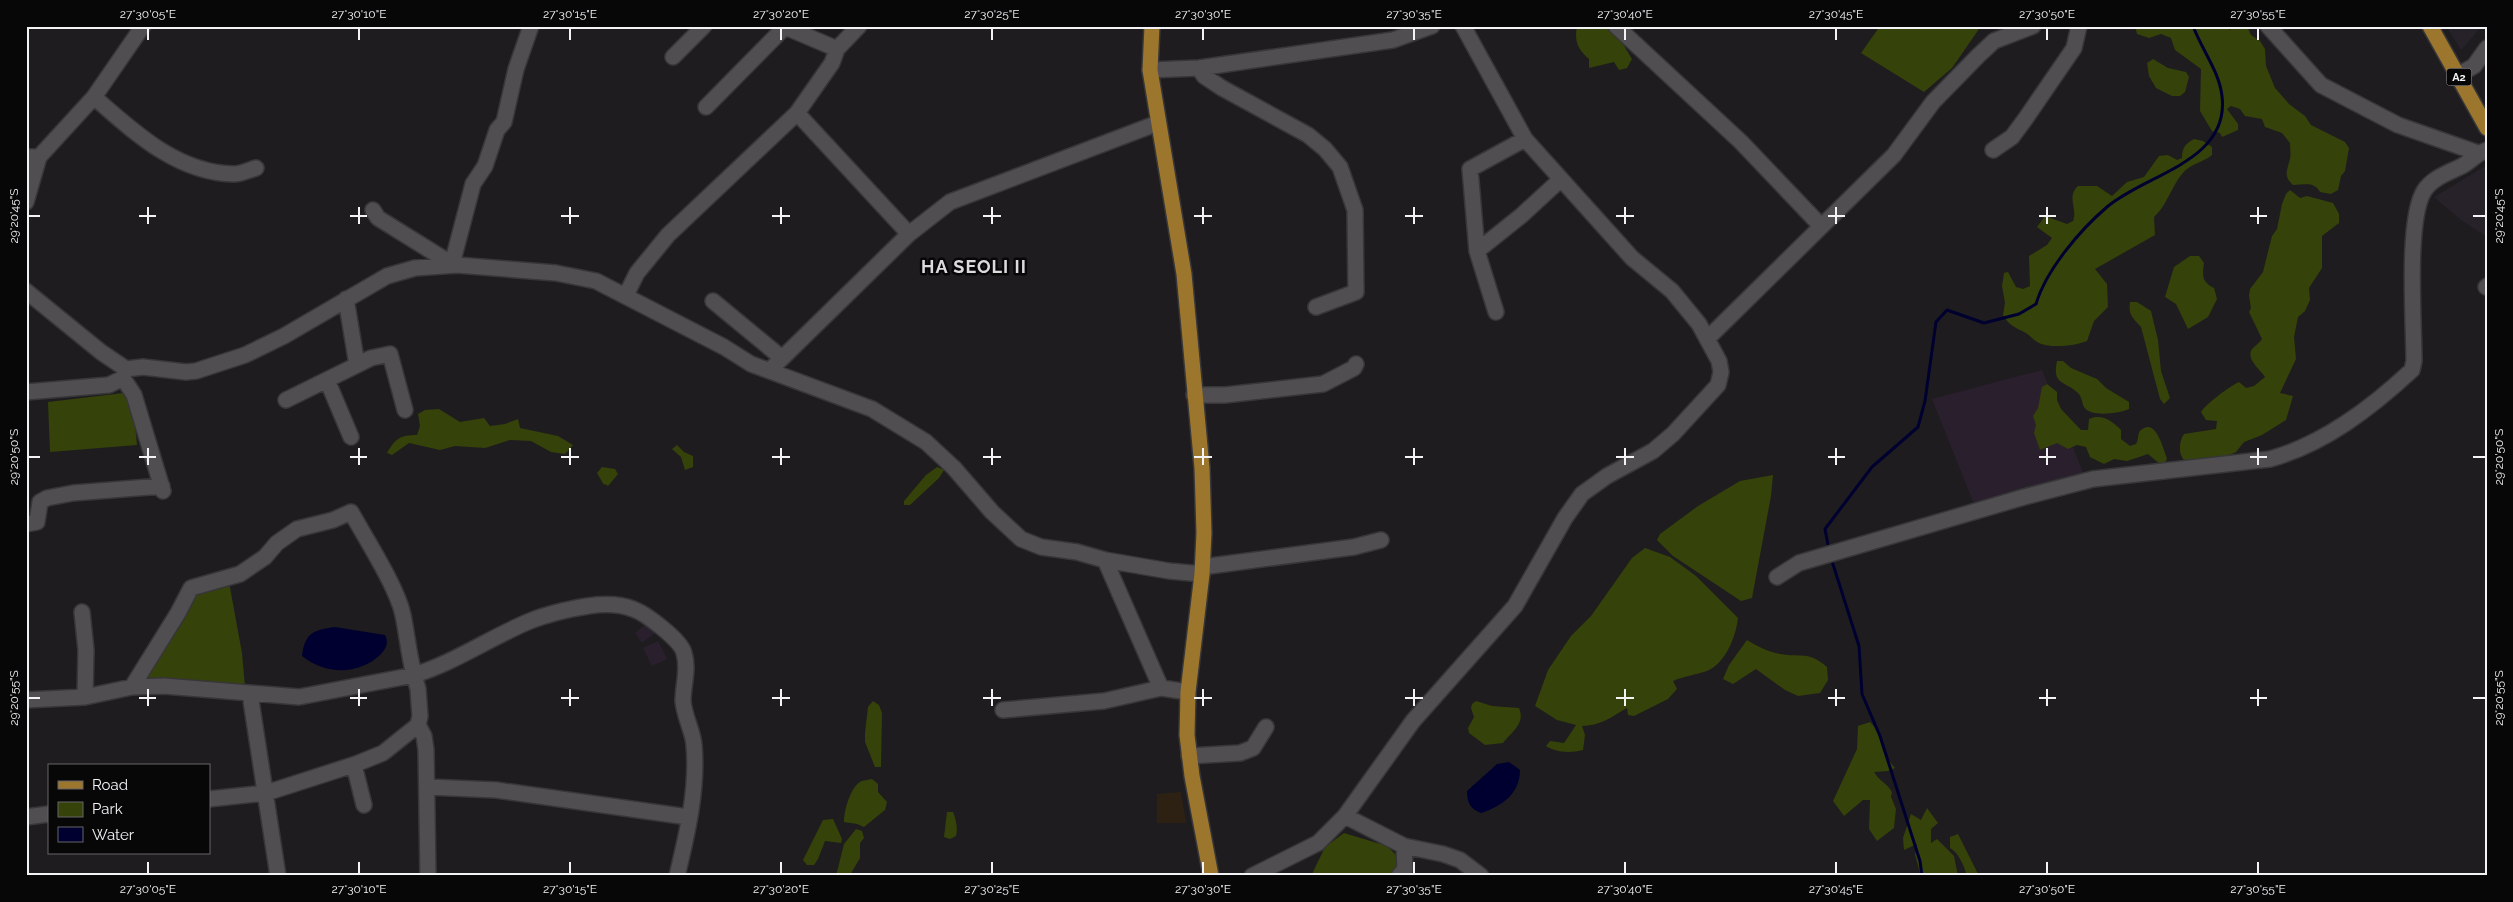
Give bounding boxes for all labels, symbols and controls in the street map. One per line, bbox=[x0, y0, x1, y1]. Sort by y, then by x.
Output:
text: 27°30'05"E bbox=[120, 7, 176, 21]
text: 27°30'10"E bbox=[332, 7, 386, 21]
text: 27°30'15"E bbox=[543, 7, 597, 21]
text: 27°30'20"E bbox=[753, 7, 809, 21]
text: 27°30'25"E bbox=[964, 7, 1020, 21]
text: 27°30'30"E bbox=[1175, 7, 1231, 21]
text: 27°30'35"E bbox=[1386, 7, 1442, 21]
text: 27°30'40"E bbox=[1597, 7, 1653, 21]
text: 27°30'45"E bbox=[1809, 7, 1863, 21]
text: 27°30'50"E bbox=[2019, 7, 2075, 21]
text: 27°30'55"E bbox=[2230, 7, 2286, 21]
road number: A2 bbox=[2446, 68, 2472, 86]
text: 29°20'45"S bbox=[7, 189, 21, 243]
text: 29°20'45"S bbox=[2492, 189, 2506, 243]
district label: HA SEOLI II bbox=[921, 256, 1027, 277]
text: 29°20'50"S bbox=[7, 429, 21, 485]
text: 29°20'50"S bbox=[2492, 429, 2506, 485]
text: 29°20'55"S bbox=[7, 670, 21, 726]
text: 29°20'55"S bbox=[2492, 670, 2506, 726]
legend bbox=[48, 764, 210, 854]
text: Road bbox=[92, 776, 128, 794]
text: Park bbox=[92, 800, 123, 818]
text: Water bbox=[92, 826, 135, 844]
text: 27°30'05"E bbox=[120, 882, 176, 896]
text: 27°30'10"E bbox=[332, 882, 386, 896]
text: 27°30'15"E bbox=[543, 882, 597, 896]
text: 27°30'20"E bbox=[753, 882, 809, 896]
text: 27°30'25"E bbox=[964, 882, 1020, 896]
text: 27°30'30"E bbox=[1175, 882, 1231, 896]
text: 27°30'35"E bbox=[1386, 882, 1442, 896]
text: 27°30'40"E bbox=[1597, 882, 1653, 896]
text: 27°30'45"E bbox=[1809, 882, 1863, 896]
text: 27°30'50"E bbox=[2019, 882, 2075, 896]
text: 27°30'55"E bbox=[2230, 882, 2286, 896]

